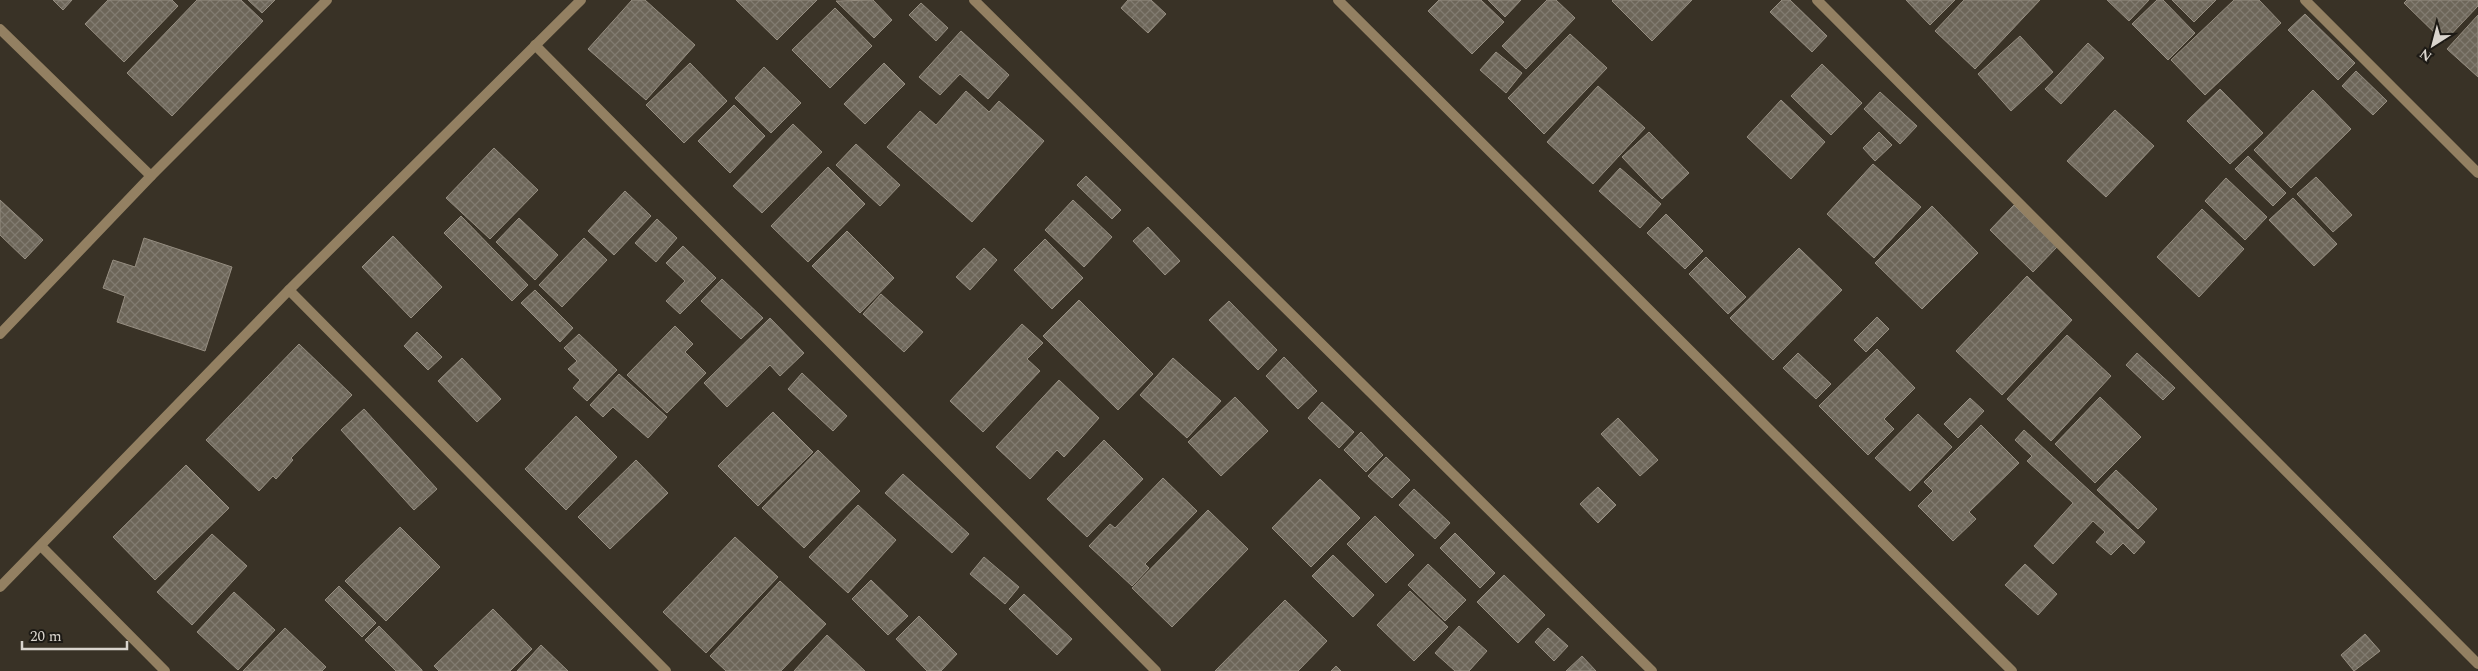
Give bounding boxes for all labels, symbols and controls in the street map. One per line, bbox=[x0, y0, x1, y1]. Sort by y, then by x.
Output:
north arrow bbox=[2408, 20, 2458, 70]
text: N bbox=[2415, 43, 2436, 67]
scale bar bbox=[22, 618, 128, 650]
text: 20 m bbox=[30, 625, 62, 648]

